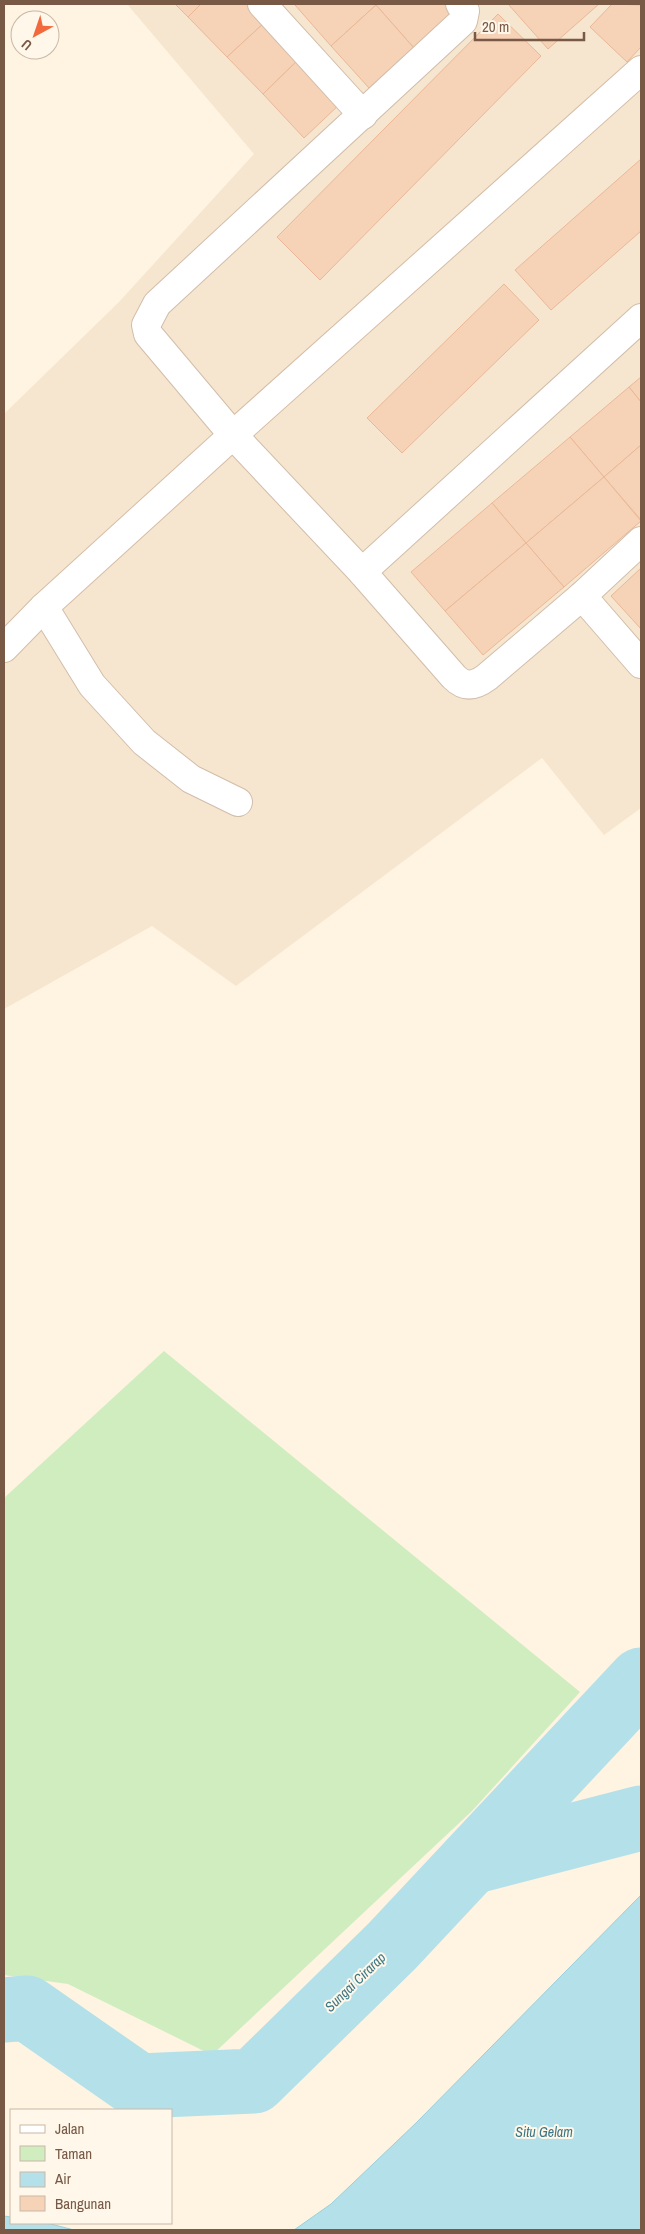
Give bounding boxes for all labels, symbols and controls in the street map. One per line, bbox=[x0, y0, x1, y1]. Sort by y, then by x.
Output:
north arrow bbox=[10, 10, 60, 60]
scale bar bbox=[475, 10, 584, 42]
text: 20 m bbox=[482, 16, 509, 37]
text: U bbox=[18, 35, 36, 55]
water label: Sungai Cirarap bbox=[321, 1948, 389, 2016]
legend bbox=[10, 2109, 172, 2224]
text: Jalan bbox=[55, 2118, 84, 2139]
water label: Situ Gelam bbox=[515, 2123, 573, 2141]
text: Taman bbox=[55, 2143, 92, 2164]
text: Air bbox=[54, 2168, 71, 2189]
text: Bangunan bbox=[55, 2193, 111, 2214]

